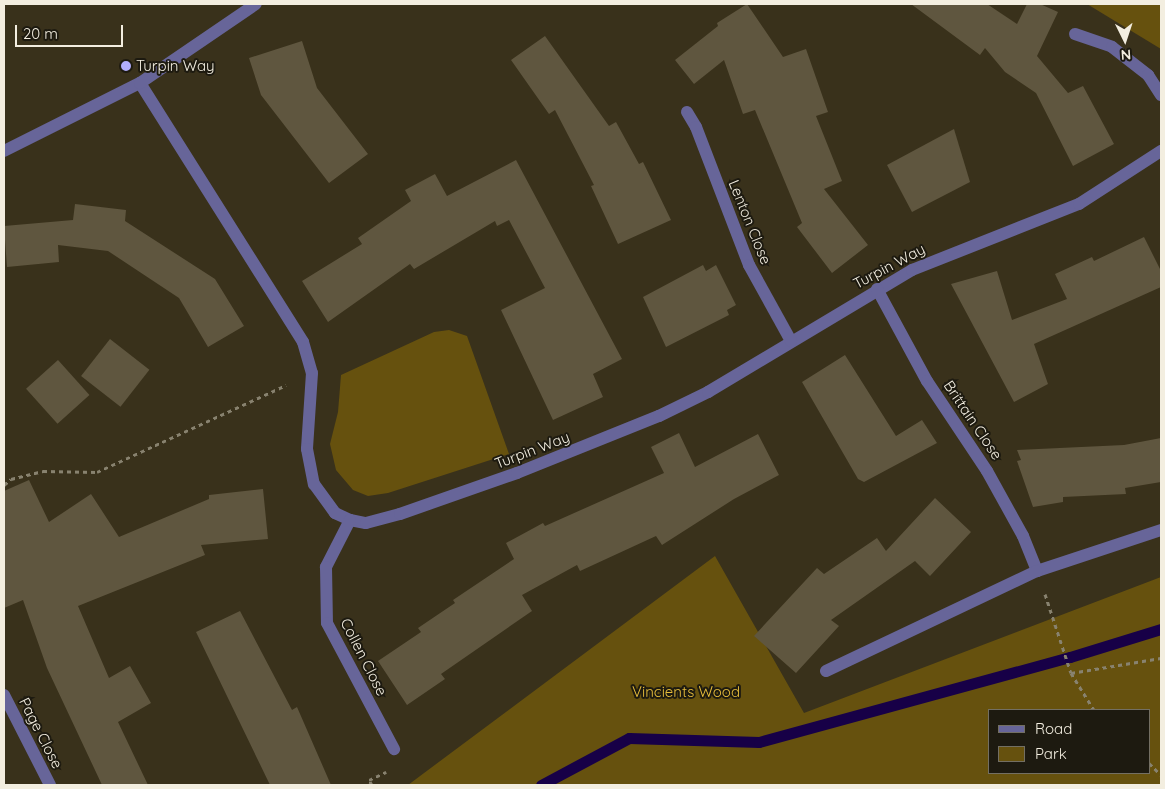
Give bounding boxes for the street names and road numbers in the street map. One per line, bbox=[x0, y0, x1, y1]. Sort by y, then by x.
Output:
street label: Lenton Close bbox=[725, 177, 775, 267]
street label: Turpin Way bbox=[850, 240, 928, 292]
street label: Brittain Close bbox=[940, 377, 1006, 463]
street label: Turpin Way bbox=[492, 428, 572, 472]
street label: Collen Close bbox=[337, 615, 391, 699]
street label: Page Close bbox=[15, 694, 67, 772]

